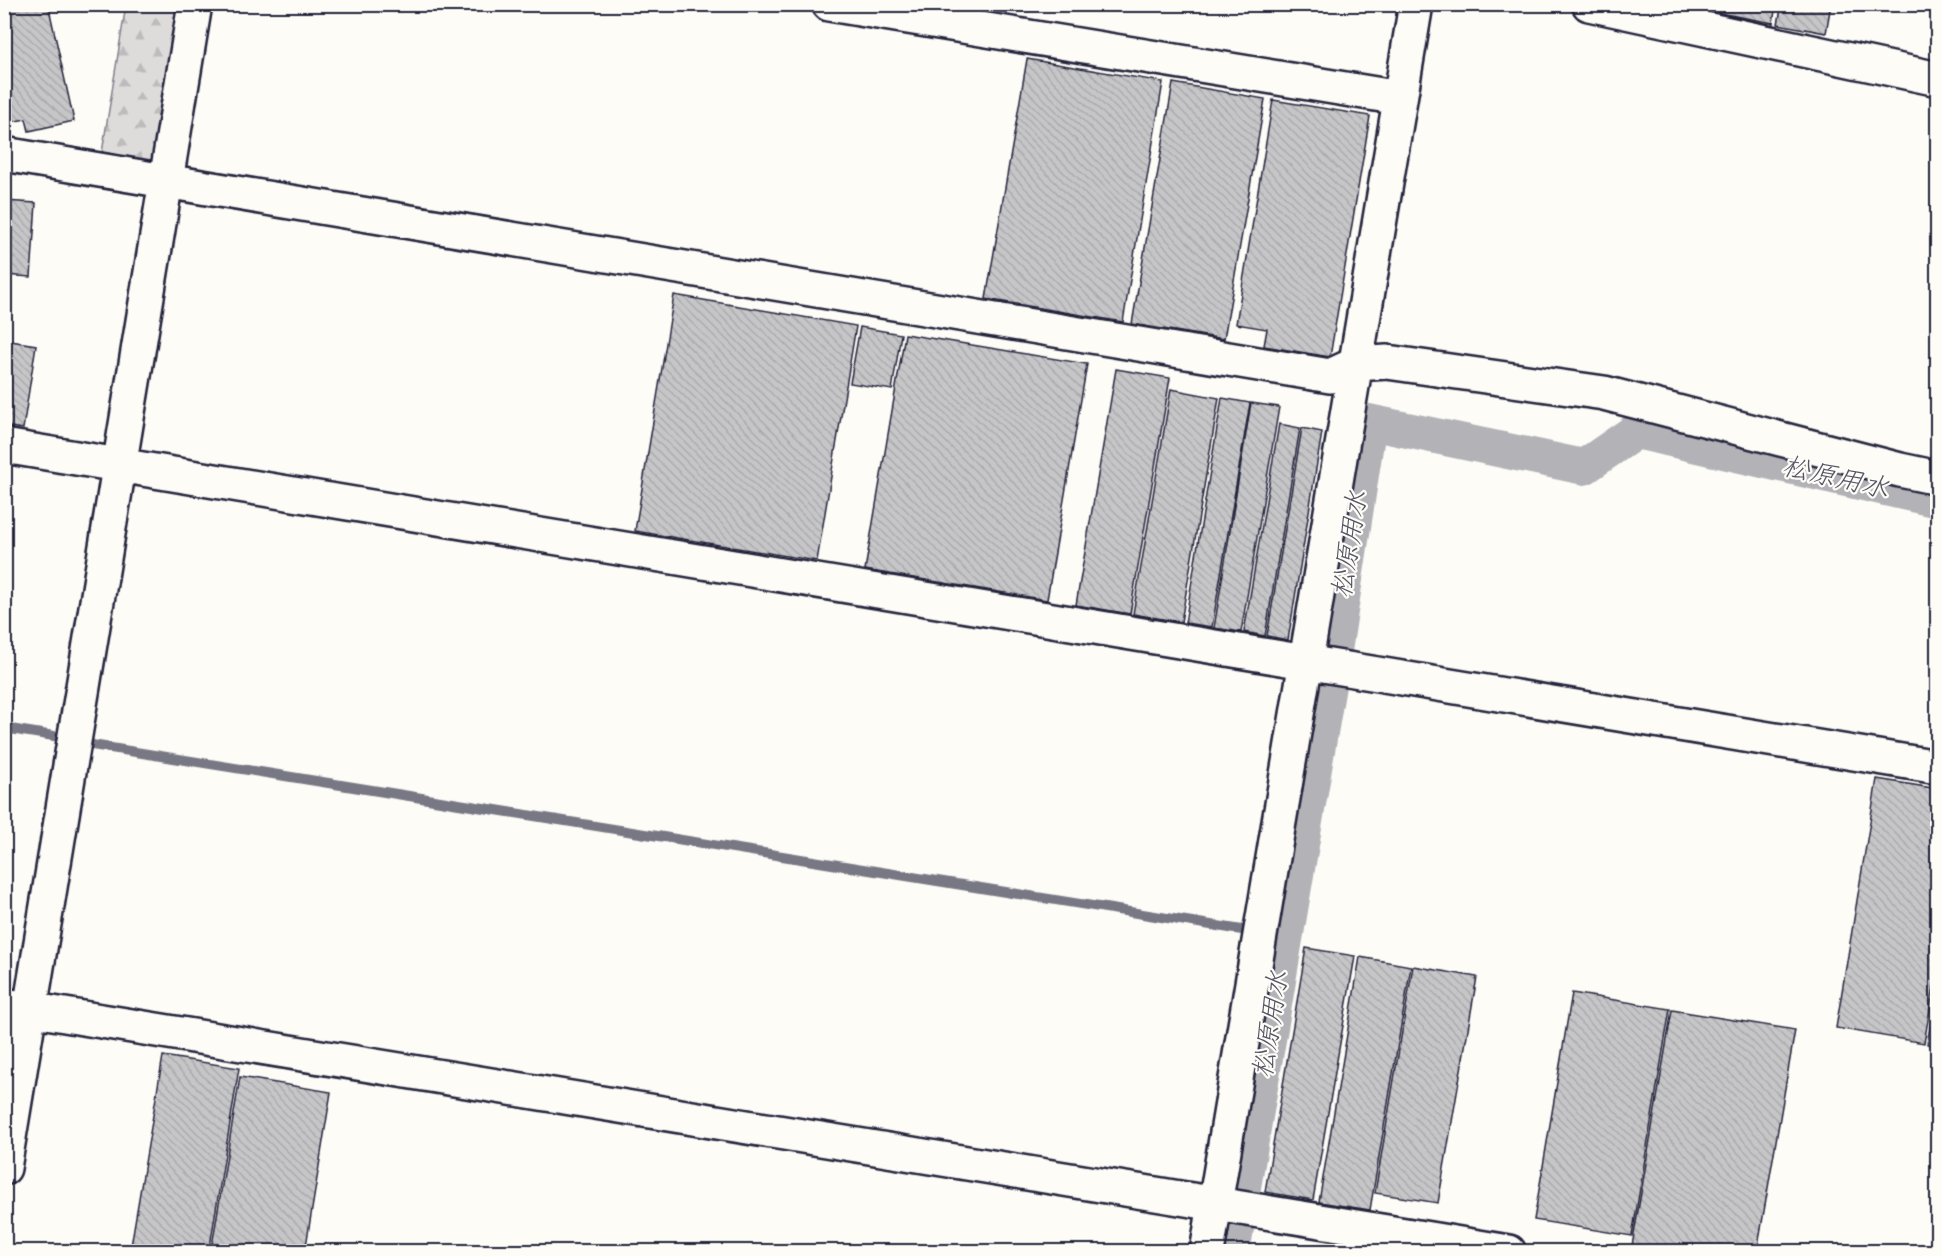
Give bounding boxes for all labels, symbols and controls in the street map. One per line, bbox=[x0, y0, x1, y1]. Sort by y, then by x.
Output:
water label: 松原用水 bbox=[1778, 448, 1892, 511]
water label: 松原用水 bbox=[1324, 488, 1379, 601]
water label: 松原用水 bbox=[1245, 968, 1300, 1081]

